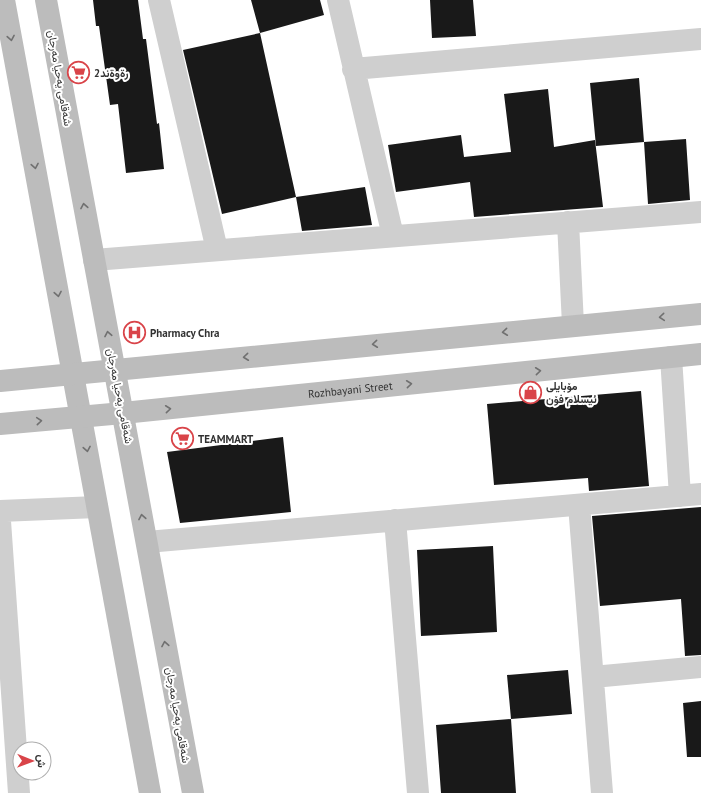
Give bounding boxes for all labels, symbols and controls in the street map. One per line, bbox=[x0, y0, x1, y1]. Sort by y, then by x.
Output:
street label: شەقامی یەحیا مەرجان bbox=[45, 29, 75, 127]
one-way arrow bbox=[7, 35, 15, 41]
supermarket icon: رةوةند2 bbox=[66, 60, 92, 86]
place label: رةوةند2 bbox=[94, 66, 128, 80]
one-way arrow bbox=[30, 163, 39, 169]
one-way arrow bbox=[80, 203, 88, 209]
one-way arrow bbox=[54, 291, 62, 297]
one-way arrow bbox=[659, 313, 665, 322]
hospital icon: Pharmacy Chra bbox=[122, 320, 148, 346]
place label: Pharmacy Chra bbox=[150, 326, 219, 340]
one-way arrow bbox=[502, 327, 508, 336]
one-way arrow bbox=[104, 331, 112, 337]
one-way arrow bbox=[372, 340, 378, 349]
street label: شەقامی یەحیا مەرجان bbox=[104, 347, 136, 445]
one-way arrow bbox=[243, 352, 249, 361]
one-way arrow bbox=[535, 366, 541, 375]
street label: Rozhbayani Street bbox=[307, 378, 393, 401]
shop icon: مۆبایلی ئیسلام فۆن bbox=[517, 379, 543, 405]
place label: مۆبایلی ئیسلام فۆن bbox=[546, 379, 597, 407]
one-way arrow bbox=[406, 380, 412, 389]
one-way arrow bbox=[165, 405, 171, 414]
one-way arrow bbox=[36, 416, 42, 425]
supermarket icon: TEAMMART bbox=[170, 426, 196, 452]
place label: TEAMMART bbox=[198, 432, 254, 446]
one-way arrow bbox=[82, 446, 91, 453]
one-way arrow bbox=[138, 514, 147, 520]
one-way arrow bbox=[162, 641, 170, 648]
street label: شەقامی یەحیا مەرجان bbox=[163, 666, 193, 764]
north arrow bbox=[12, 741, 52, 781]
text: ش bbox=[35, 754, 49, 768]

